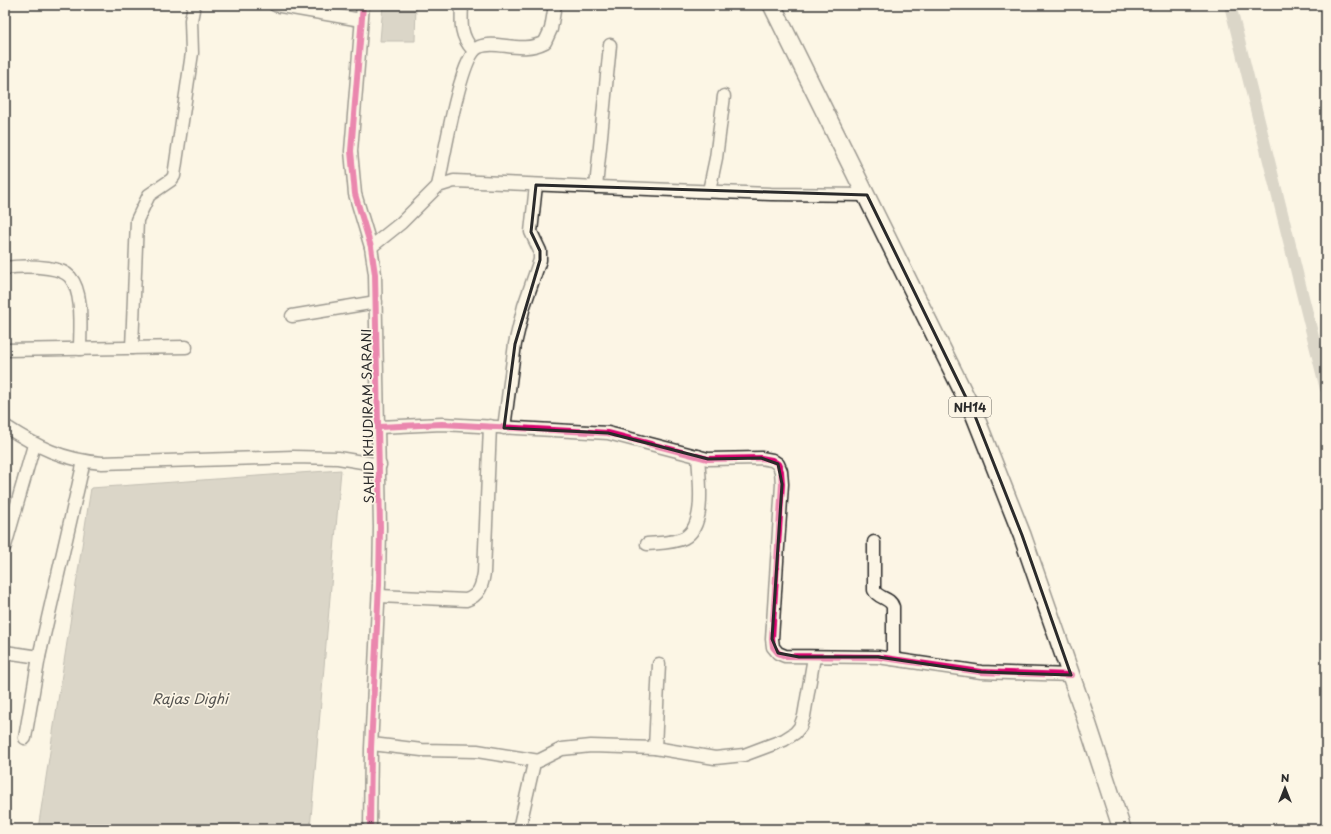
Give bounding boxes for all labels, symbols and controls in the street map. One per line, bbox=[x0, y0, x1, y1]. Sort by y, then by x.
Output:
street label: SAHID KHUDIRAM SARANI bbox=[356, 328, 378, 504]
road number: NH14 bbox=[949, 397, 991, 417]
water label: Rajas Dighi bbox=[152, 688, 230, 709]
north arrow bbox=[1265, 768, 1305, 808]
text: N bbox=[1281, 769, 1290, 786]

